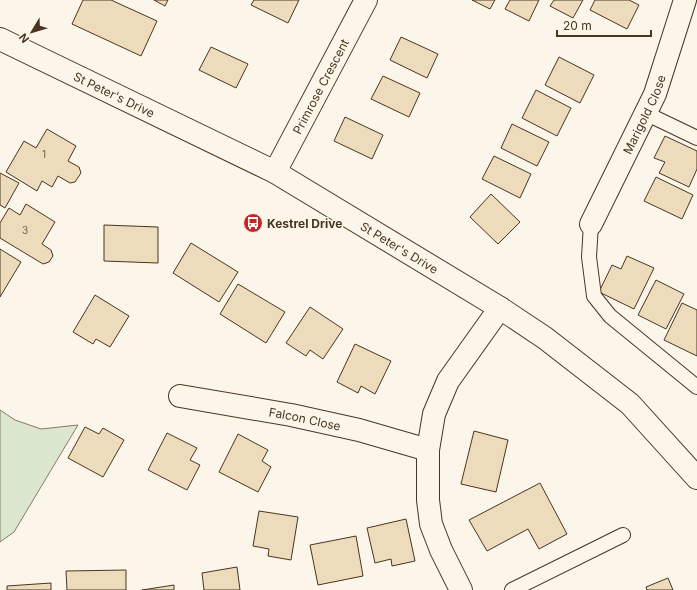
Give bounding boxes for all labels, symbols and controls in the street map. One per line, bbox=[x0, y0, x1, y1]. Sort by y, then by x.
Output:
north arrow bbox=[12, 12, 52, 52]
scale bar bbox=[557, 12, 651, 38]
text: 20 m bbox=[563, 18, 592, 33]
text: N bbox=[16, 31, 32, 46]
street label: Primrose Crescent bbox=[289, 36, 352, 136]
street label: St Peter's Drive bbox=[71, 68, 157, 120]
street label: Marigold Close bbox=[619, 73, 668, 156]
house number: 1 bbox=[42, 148, 46, 160]
bus stop icon: Kestrel Drive bbox=[242, 212, 264, 234]
place label: Kestrel Drive bbox=[267, 216, 342, 231]
street label: St Peter's Drive bbox=[358, 218, 441, 276]
house number: 3 bbox=[22, 224, 28, 236]
street label: Falcon Close bbox=[268, 404, 342, 433]

